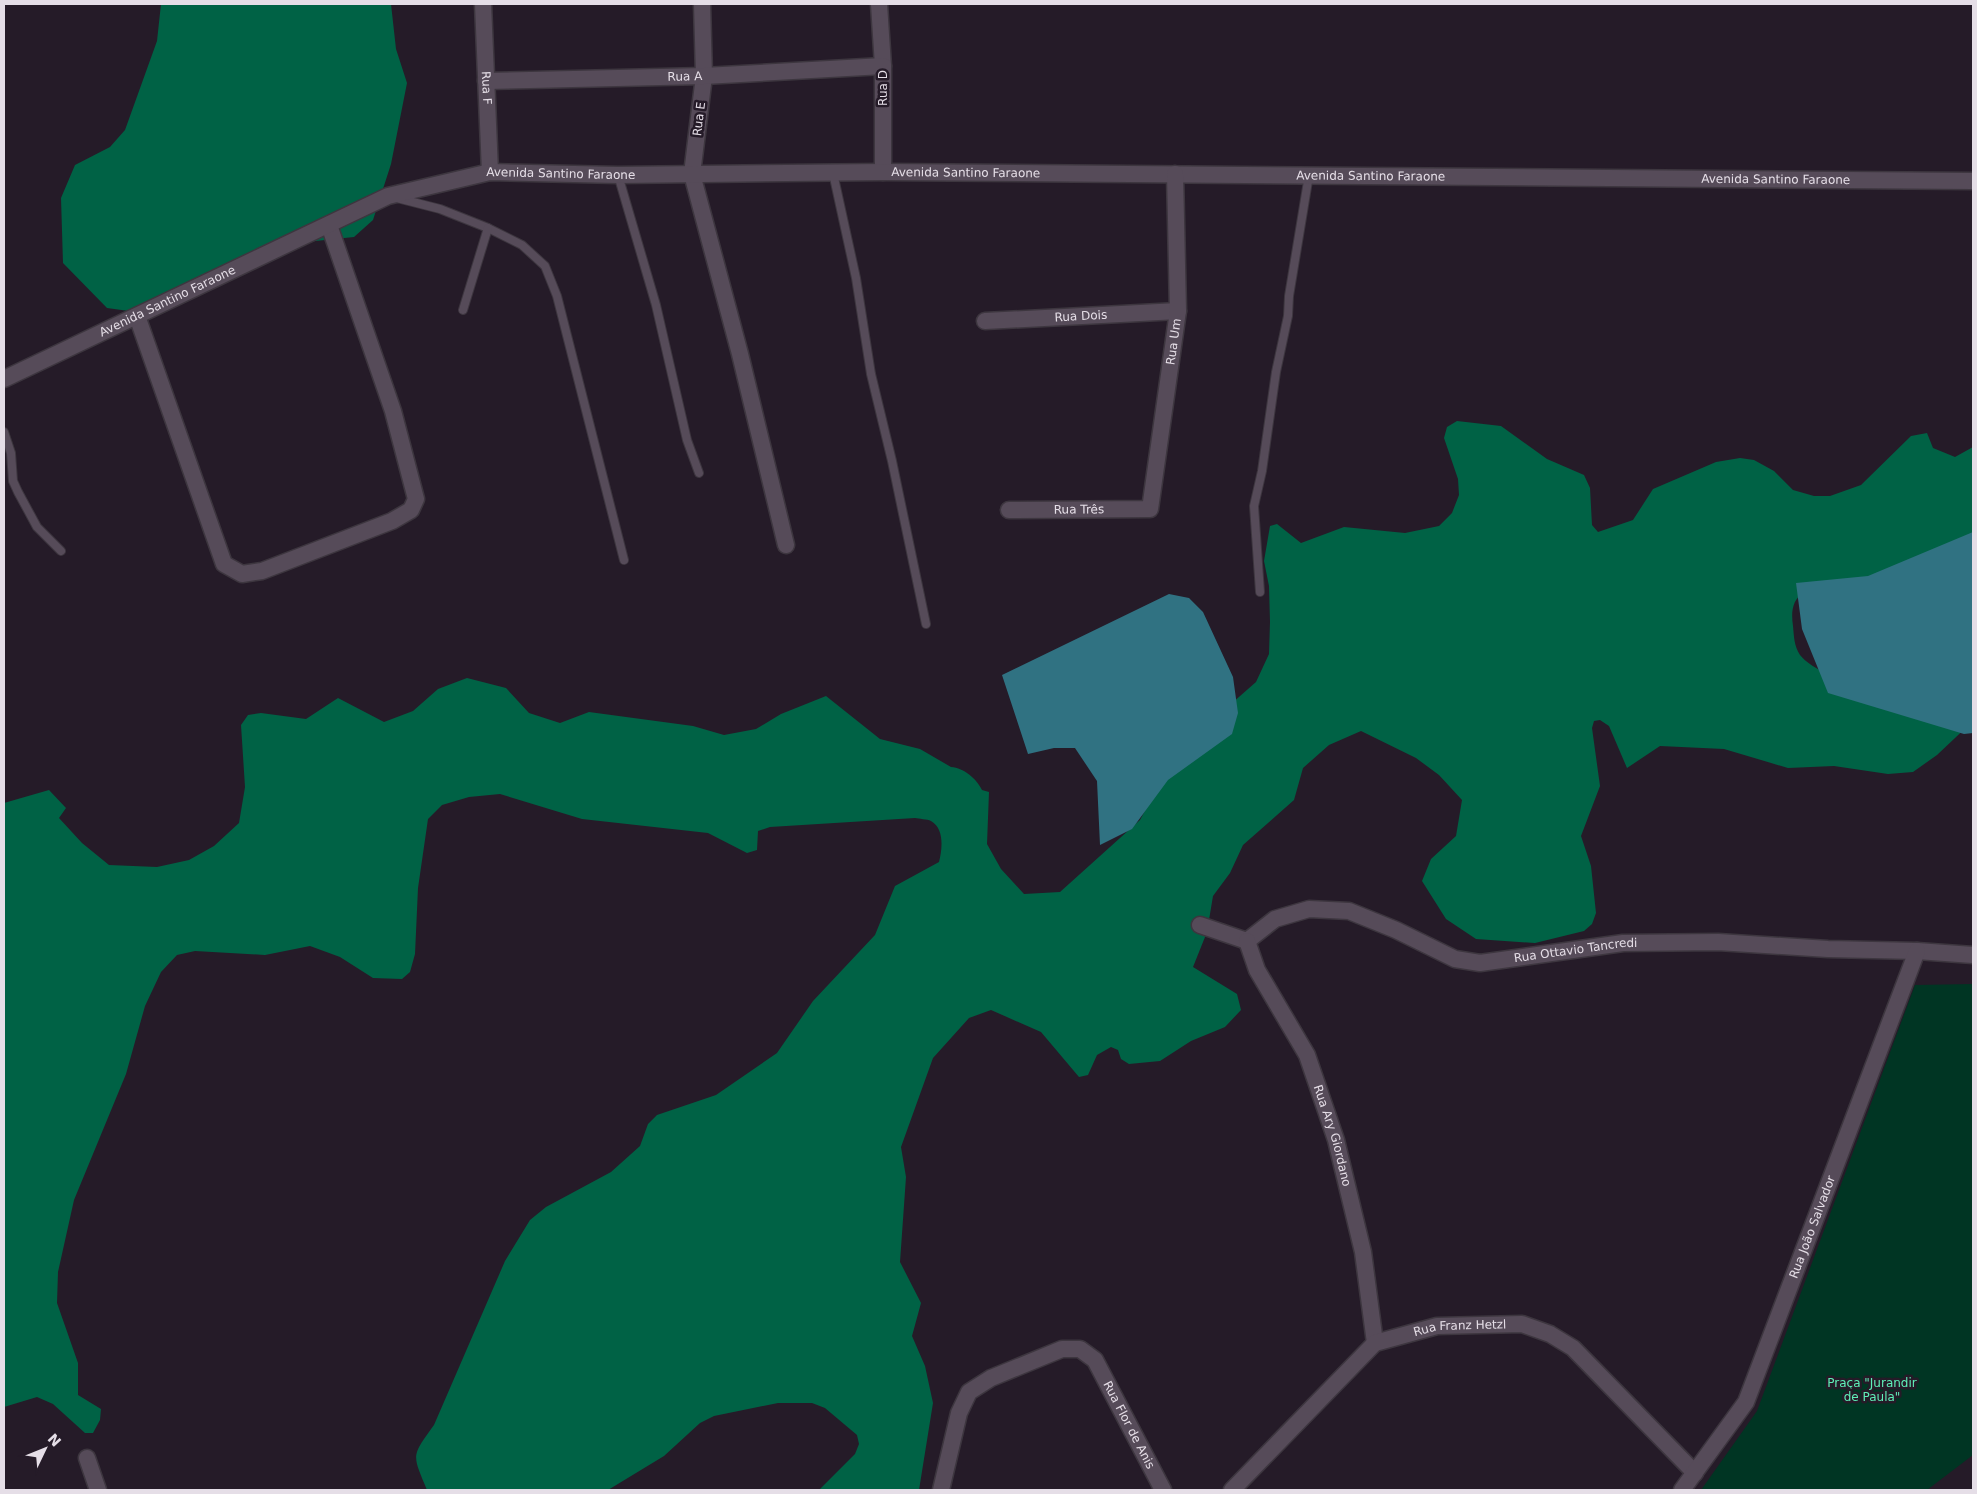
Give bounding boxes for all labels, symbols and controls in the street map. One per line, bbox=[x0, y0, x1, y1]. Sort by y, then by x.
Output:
street label: Rua A bbox=[667, 69, 703, 84]
street label: Rua D bbox=[876, 70, 890, 106]
street label: Rua F bbox=[479, 71, 494, 105]
street label: Rua E bbox=[690, 101, 708, 137]
street label: Avenida Santino Faraone bbox=[486, 165, 635, 182]
street label: Avenida Santino Faraone bbox=[891, 165, 1040, 180]
street label: Avenida Santino Faraone bbox=[1296, 168, 1445, 184]
street label: Avenida Santino Faraone bbox=[1701, 172, 1850, 187]
street label: Avenida Santino Faraone bbox=[97, 263, 238, 340]
street label: Rua Dois bbox=[1054, 308, 1108, 324]
street label: Rua Um bbox=[1163, 317, 1184, 366]
street label: Rua Três bbox=[1054, 502, 1104, 517]
street label: Rua Ottavio Tancredi bbox=[1513, 936, 1637, 965]
street label: Rua Ary Giordano bbox=[1311, 1083, 1354, 1188]
street label: Rua João Salvador bbox=[1787, 1174, 1838, 1280]
street label: Rua Franz Hetzl bbox=[1412, 1317, 1507, 1339]
park label: Praça "Jurandir de Paula" bbox=[1827, 1376, 1917, 1404]
street label: Rua Flor de Anis bbox=[1100, 1379, 1158, 1471]
north arrow bbox=[20, 1424, 70, 1474]
text: N bbox=[45, 1430, 64, 1450]

